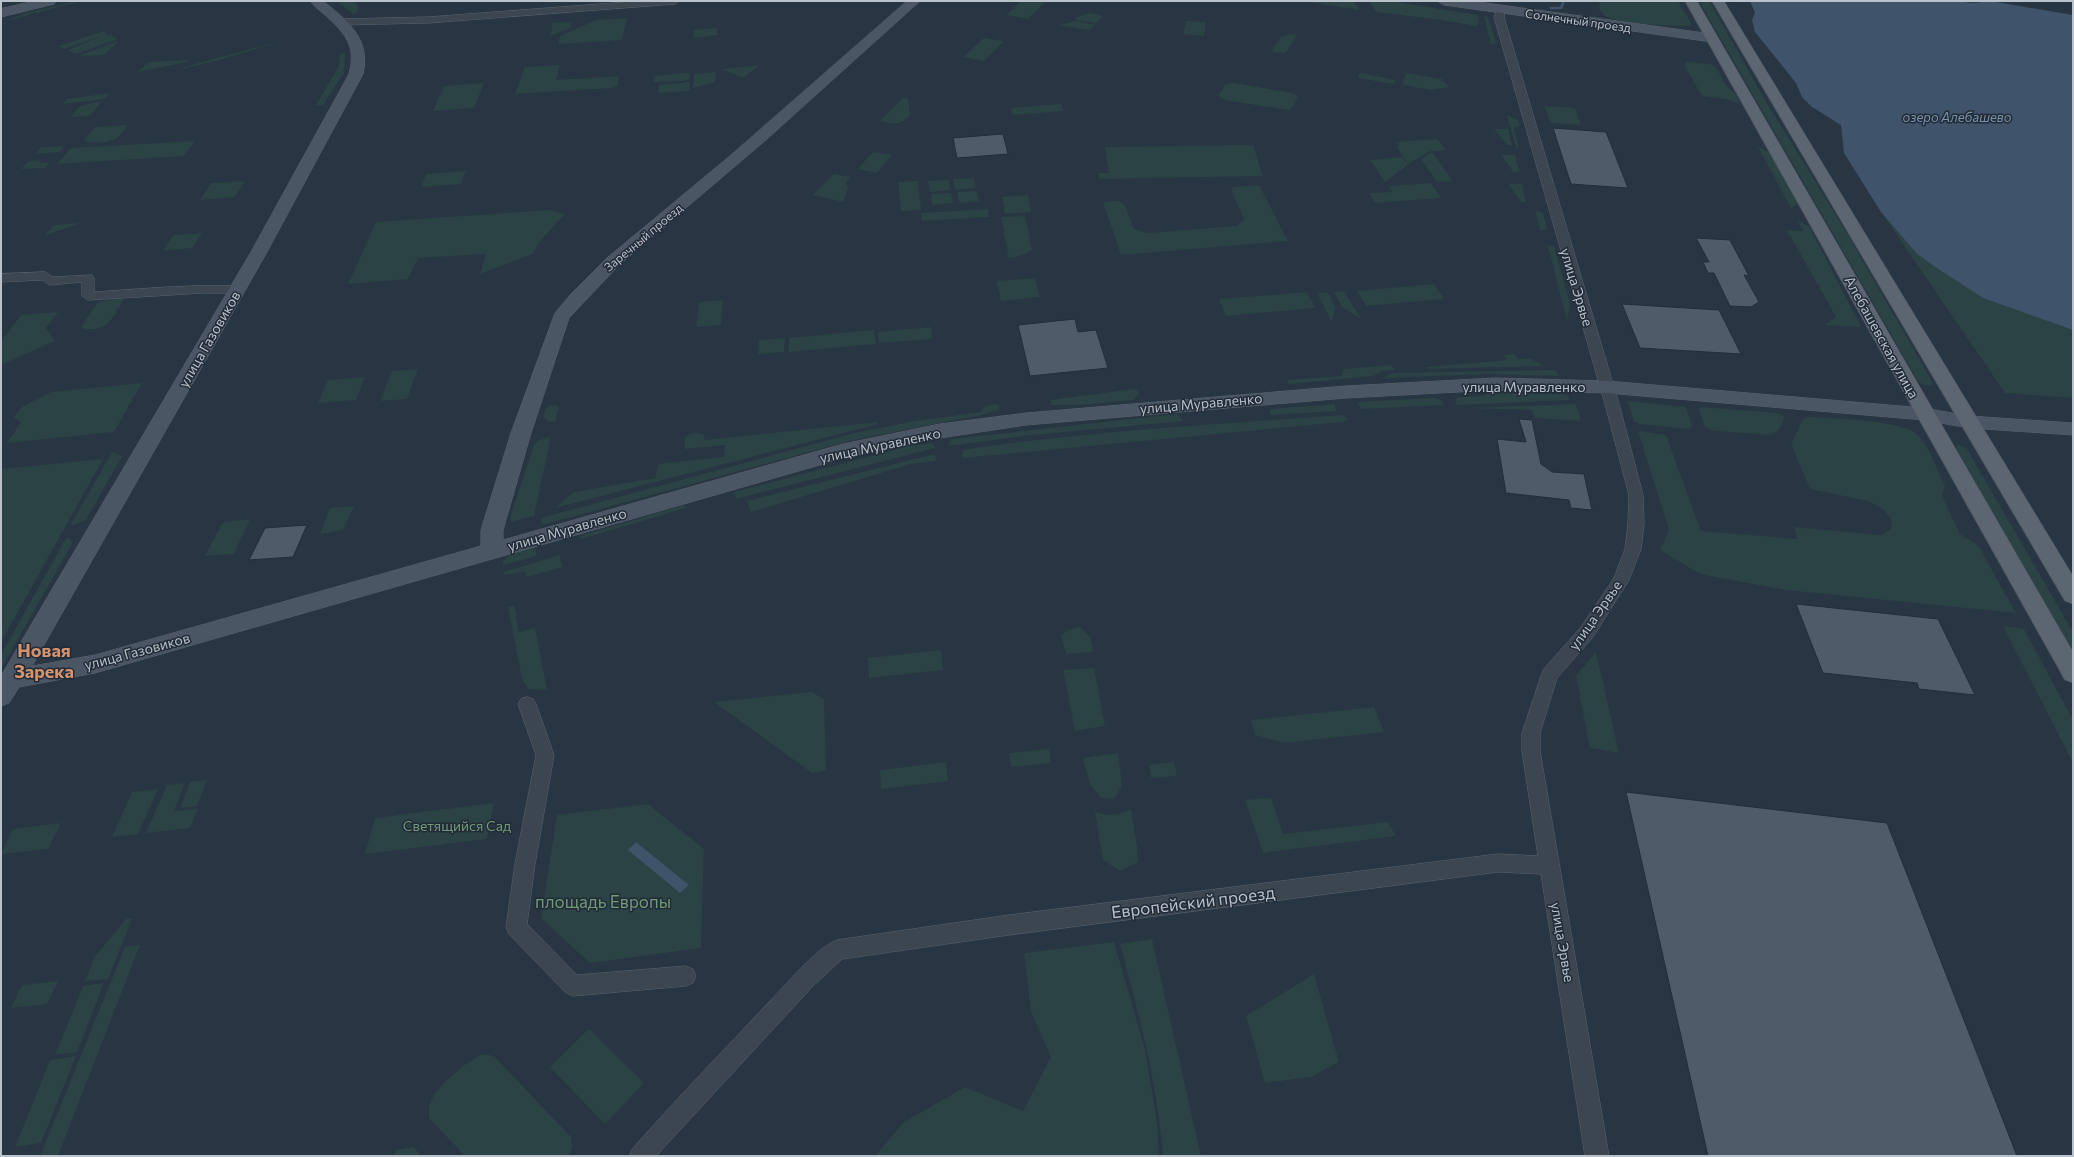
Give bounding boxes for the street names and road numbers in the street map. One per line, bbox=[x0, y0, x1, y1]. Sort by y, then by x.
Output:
street label: Солнечный проезд bbox=[1524, 6, 1632, 34]
street label: Заречный проезд bbox=[601, 200, 685, 274]
street label: улица Эрвье bbox=[1557, 246, 1597, 328]
street label: Алебашевская улица bbox=[1841, 273, 1923, 401]
street label: улица Газовиков bbox=[175, 288, 243, 390]
street label: улица Муравленко bbox=[1462, 378, 1586, 395]
street label: улица Муравленко bbox=[1139, 389, 1263, 417]
street label: улица Муравленко bbox=[818, 424, 942, 466]
street label: улица Муравленко bbox=[506, 504, 628, 554]
street label: улица Эрвье bbox=[1565, 577, 1625, 653]
street label: улица Газовиков bbox=[82, 629, 192, 673]
street label: Европейский проезд bbox=[1110, 882, 1276, 922]
street label: улица Эрвье bbox=[1548, 901, 1578, 983]

